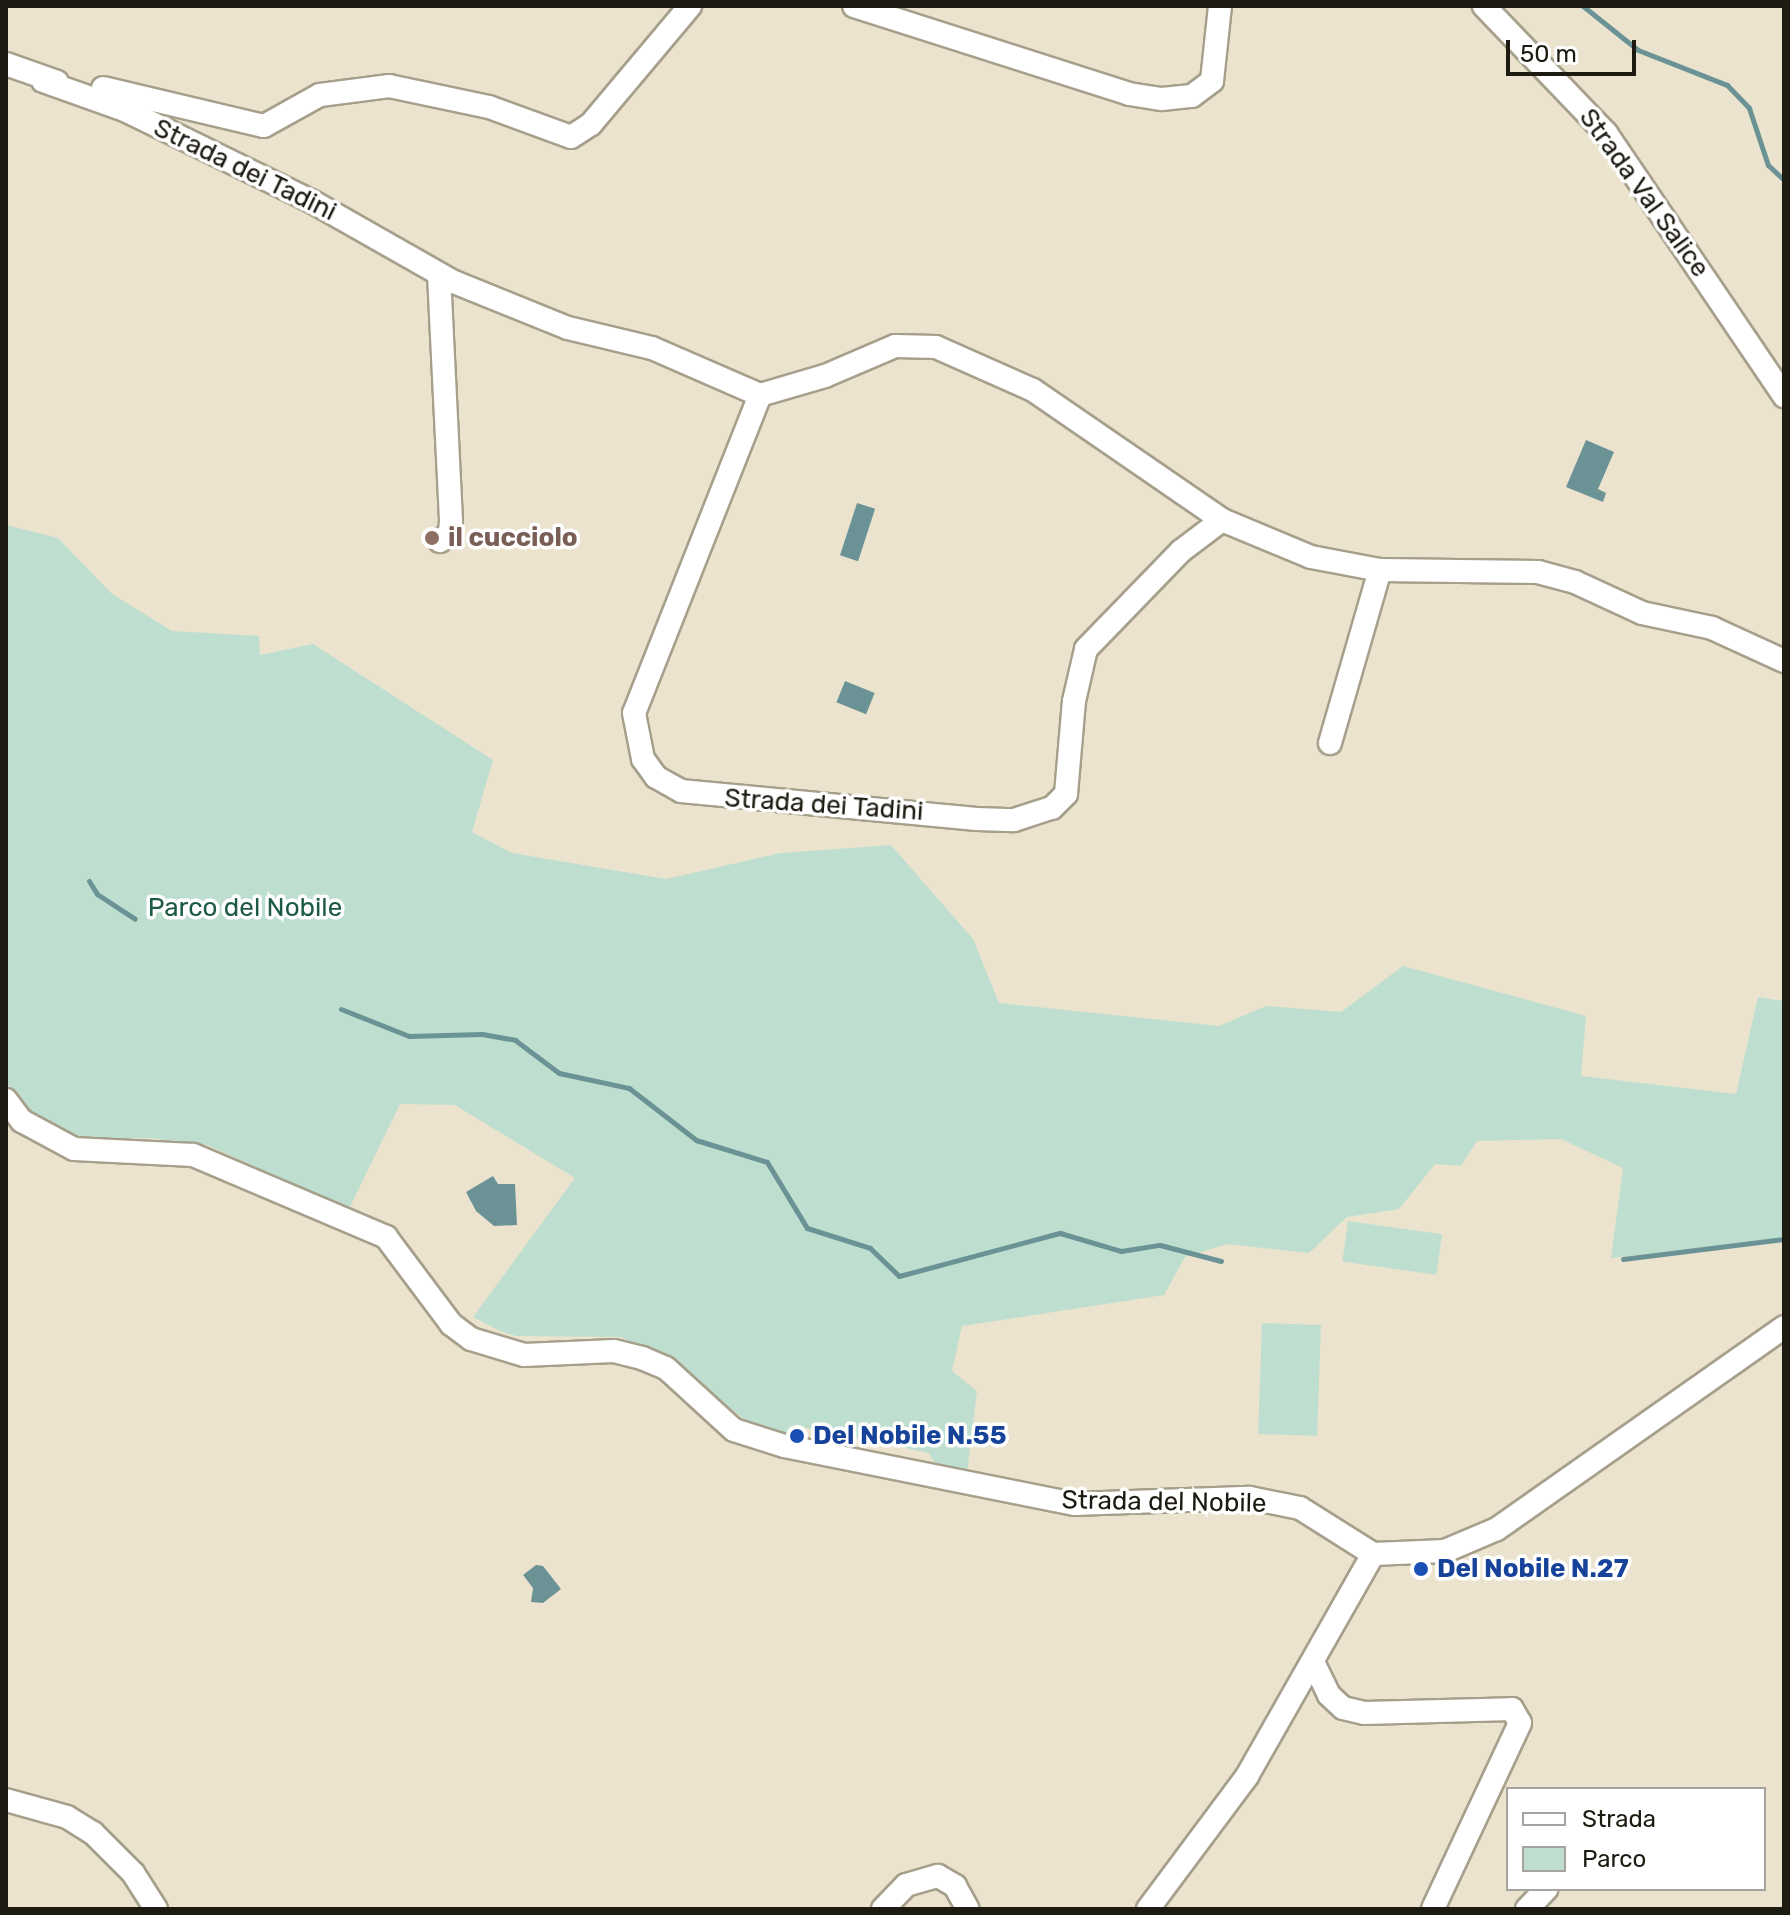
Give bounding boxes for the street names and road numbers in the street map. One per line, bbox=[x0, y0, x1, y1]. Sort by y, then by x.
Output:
street label: Strada Val Salice bbox=[1572, 102, 1716, 284]
street label: Strada dei Tadini bbox=[148, 112, 342, 228]
street label: Strada dei Tadini bbox=[723, 782, 925, 828]
street label: Strada del Nobile bbox=[1061, 1485, 1267, 1519]

